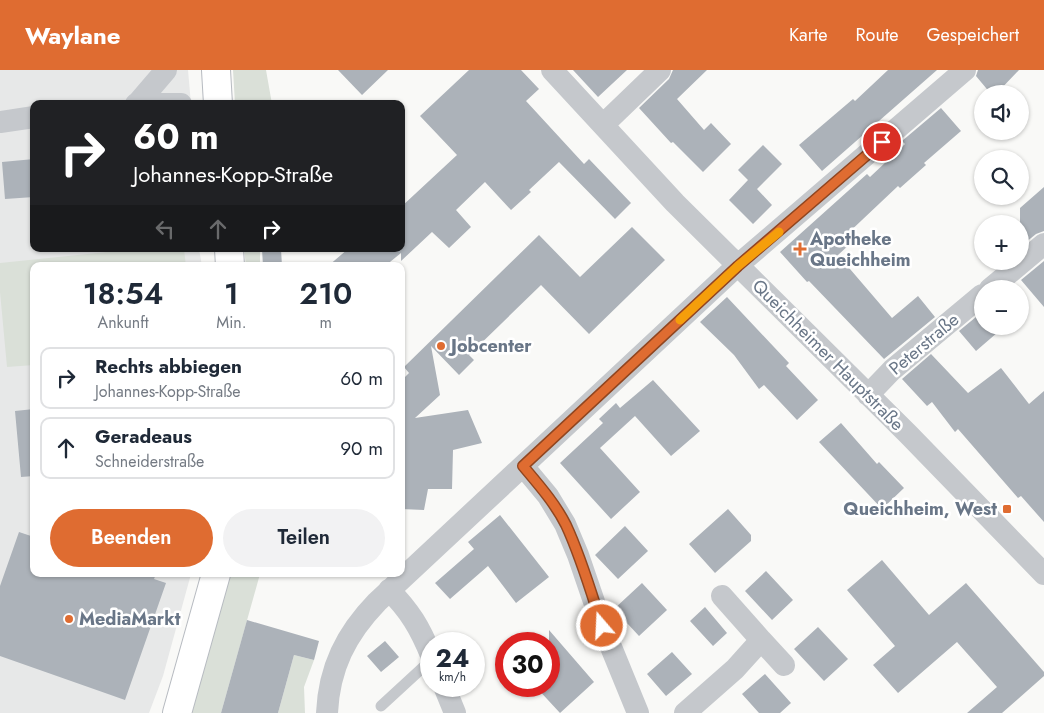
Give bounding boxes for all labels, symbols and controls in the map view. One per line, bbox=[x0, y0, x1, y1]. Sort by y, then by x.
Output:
text: Waylane bbox=[25, 18, 120, 53]
text: Karte bbox=[789, 22, 828, 48]
text: Route bbox=[856, 22, 898, 48]
text: Gespeichert bbox=[926, 22, 1019, 48]
map controls bbox=[974, 85, 1029, 335]
button: sound bbox=[974, 85, 1029, 140]
text: 60 m bbox=[133, 112, 219, 162]
icon: right bbox=[50, 120, 115, 185]
pin bbox=[861, 121, 903, 163]
icon: arrive bbox=[868, 128, 896, 156]
button: search bbox=[974, 150, 1029, 205]
text: Johannes-Kopp-Straße bbox=[133, 158, 333, 190]
icon: left bbox=[151, 215, 179, 243]
icon: ahead bbox=[204, 215, 232, 243]
icon: right bbox=[257, 215, 285, 243]
button: + bbox=[974, 215, 1029, 270]
place label: Apotheke Queichheim bbox=[809, 226, 911, 273]
marker: Apotheke Queichheim bbox=[794, 243, 806, 255]
text: 18:54 bbox=[83, 272, 163, 315]
text: 1 bbox=[224, 272, 239, 315]
text: 210 bbox=[299, 272, 352, 315]
street label: Queichheimer Hauptstraße bbox=[746, 273, 910, 437]
button: − bbox=[974, 280, 1029, 335]
street label: Peterstraße bbox=[883, 307, 965, 381]
text: Ankunft bbox=[98, 311, 149, 334]
text: Min. bbox=[216, 311, 247, 334]
text: m bbox=[320, 311, 332, 334]
place label: Jobcenter bbox=[448, 333, 532, 359]
marker: Jobcenter bbox=[435, 340, 447, 352]
text: Rechts abbiegen bbox=[95, 353, 242, 380]
icon: right bbox=[52, 364, 80, 392]
text: 60 m bbox=[340, 365, 383, 392]
text: Johannes-Kopp-Straße bbox=[95, 380, 241, 403]
text: Geradeaus bbox=[95, 423, 192, 450]
icon: ahead bbox=[52, 434, 80, 462]
text: 90 m bbox=[340, 435, 383, 462]
text: Schneiderstraße bbox=[95, 450, 204, 473]
place label: Queichheim, West bbox=[843, 496, 997, 522]
marker: Queichheim, West bbox=[1001, 503, 1013, 515]
button: Beenden bbox=[50, 509, 213, 567]
button: Teilen bbox=[223, 509, 385, 567]
position arrow bbox=[575, 599, 627, 651]
place label: MediaMarkt bbox=[79, 606, 181, 632]
marker: MediaMarkt bbox=[63, 613, 75, 625]
speed limit sign: 30 bbox=[495, 632, 560, 697]
text: 24 bbox=[436, 640, 469, 676]
text: km/h bbox=[439, 668, 466, 686]

